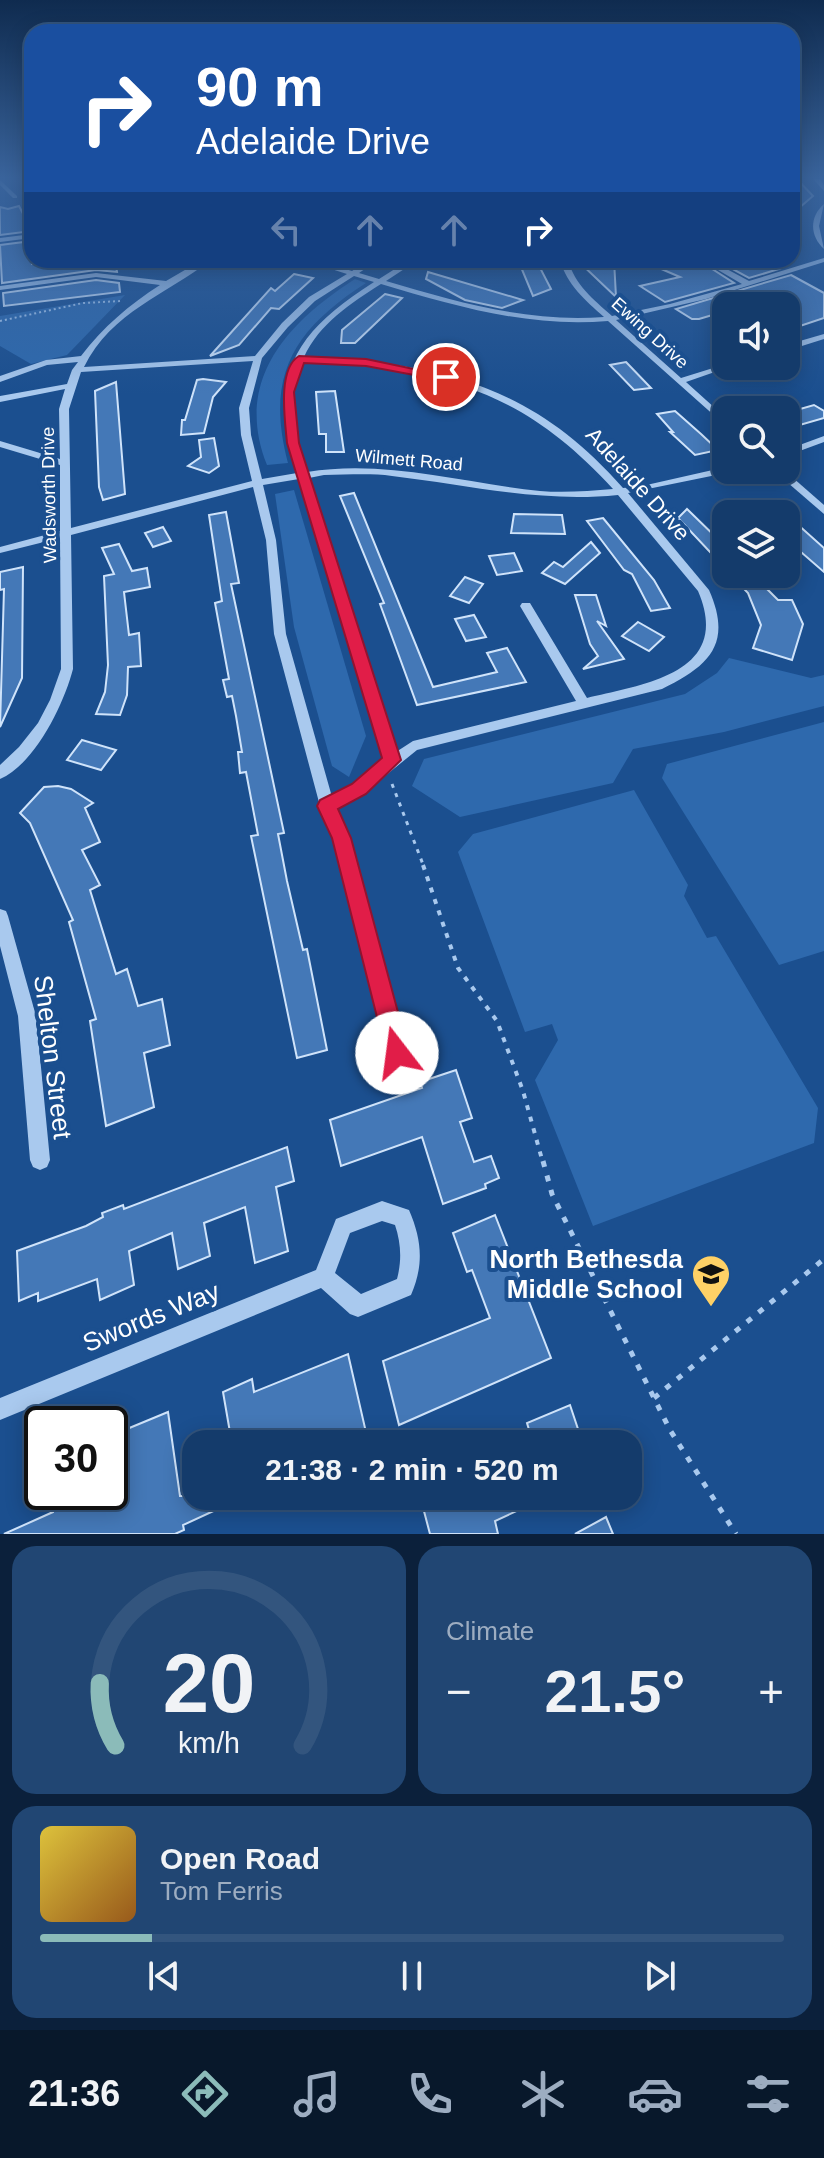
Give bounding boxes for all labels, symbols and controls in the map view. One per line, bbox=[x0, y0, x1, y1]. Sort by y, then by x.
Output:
text: 90 m bbox=[196, 55, 324, 118]
icon: right bbox=[64, 56, 168, 160]
text: Adelaide Drive bbox=[196, 121, 430, 162]
icon: left bbox=[264, 208, 308, 252]
icon: ahead bbox=[348, 208, 392, 252]
icon: ahead bbox=[432, 208, 476, 252]
icon: right bbox=[516, 208, 560, 252]
map controls bbox=[712, 292, 800, 588]
button: sound bbox=[712, 292, 800, 380]
street label: Ewing Drive bbox=[608, 293, 692, 373]
pin bbox=[412, 343, 480, 411]
icon: arrive bbox=[424, 355, 468, 399]
button: search bbox=[712, 396, 800, 484]
street label: Adelaide Drive bbox=[581, 422, 695, 546]
street label: Wadsworth Drive bbox=[38, 427, 60, 563]
street label: Wilmett Road bbox=[354, 445, 464, 475]
button: layers bbox=[712, 500, 800, 588]
street label: Shelton Street bbox=[28, 973, 78, 1141]
position arrow bbox=[355, 1011, 439, 1095]
place label: North Bethesda Middle School bbox=[489, 1244, 684, 1304]
school or university icon: North Bethesda Middle School bbox=[690, 1253, 732, 1308]
street label: Swords Way bbox=[78, 1276, 224, 1358]
speed limit sign: 30 bbox=[24, 1406, 128, 1510]
text: 21:38 · 2 min · 520 m bbox=[265, 1453, 559, 1486]
text: Climate bbox=[446, 1616, 534, 1646]
text: 20 bbox=[163, 1637, 255, 1730]
text: 21.5° bbox=[545, 1658, 685, 1725]
text: − bbox=[446, 1667, 472, 1716]
text: + bbox=[758, 1667, 784, 1716]
text: km/h bbox=[178, 1727, 240, 1759]
text: Open Road bbox=[160, 1842, 320, 1875]
text: Tom Ferris bbox=[160, 1876, 283, 1906]
icon: previous bbox=[142, 1954, 186, 1998]
icon: pause bbox=[390, 1954, 434, 1998]
icon: next bbox=[638, 1954, 682, 1998]
icon: directions bbox=[177, 2066, 233, 2122]
icon: music bbox=[289, 2066, 345, 2122]
icon: phone bbox=[402, 2066, 458, 2122]
icon: climate bbox=[515, 2066, 571, 2122]
icon: car bbox=[627, 2066, 683, 2122]
icon: filters bbox=[740, 2066, 796, 2122]
text: 21:36 bbox=[28, 2073, 120, 2114]

